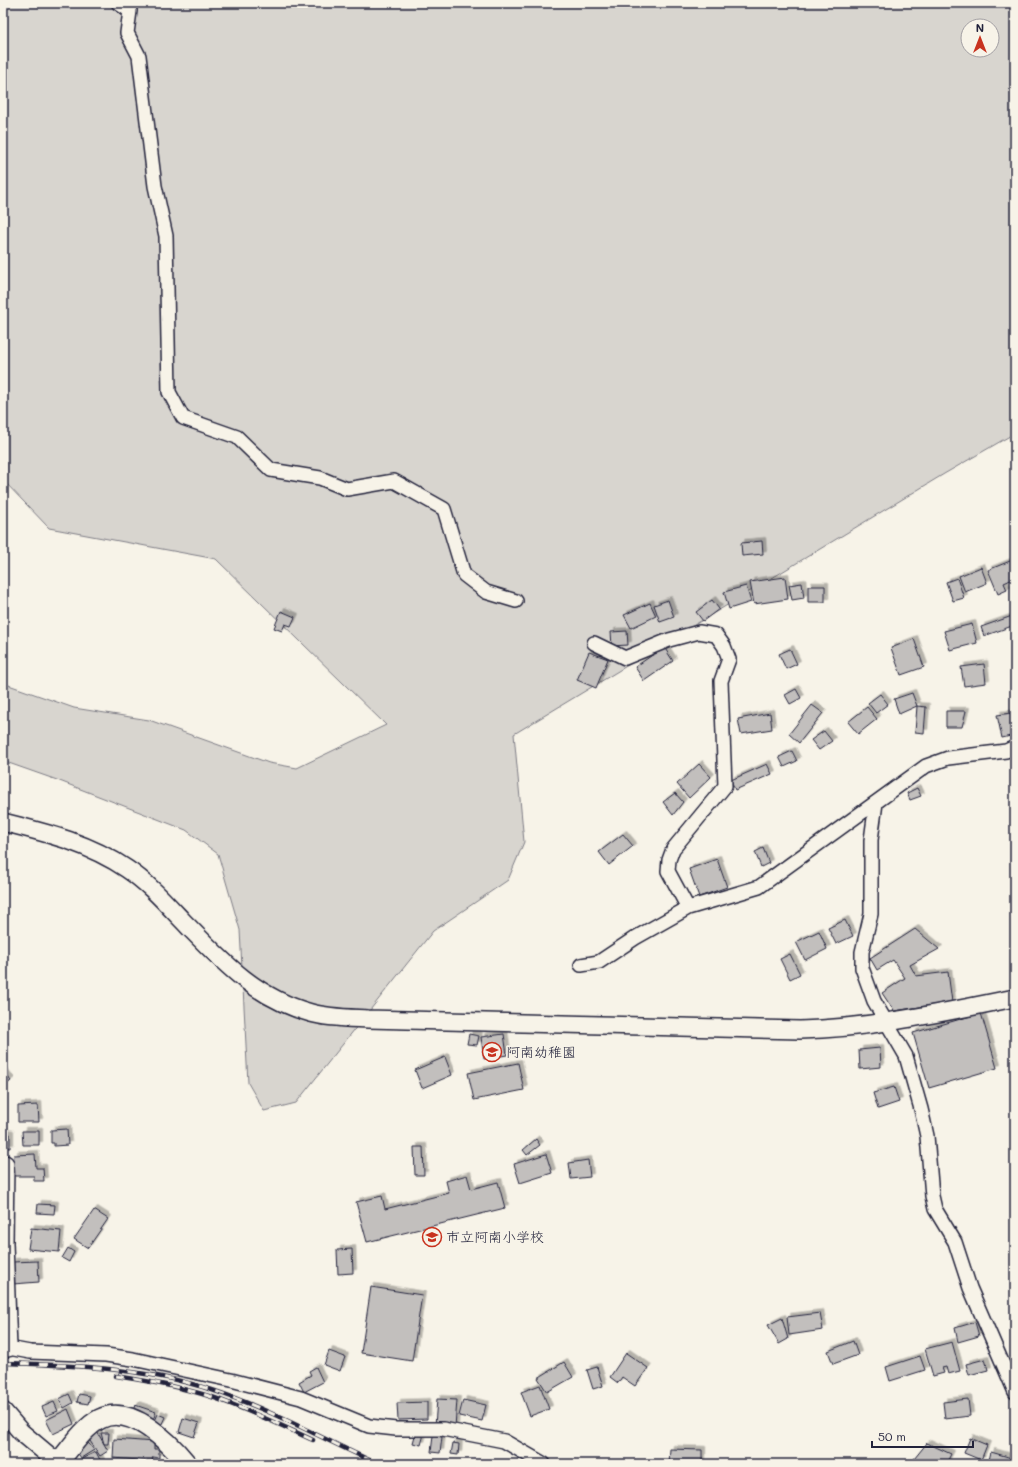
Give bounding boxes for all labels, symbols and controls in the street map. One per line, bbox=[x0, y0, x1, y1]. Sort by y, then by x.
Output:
north arrow bbox=[960, 18, 1000, 58]
text: N bbox=[976, 20, 984, 35]
school or university icon: 阿南幼稚園 bbox=[481, 1041, 503, 1063]
place label: 阿南幼稚園 bbox=[506, 1042, 576, 1061]
school or university icon: 市立阿南小学校 bbox=[421, 1226, 443, 1248]
place label: 市立阿南小学校 bbox=[446, 1227, 544, 1246]
scale bar bbox=[872, 1423, 973, 1449]
text: 50 m bbox=[878, 1428, 906, 1444]

